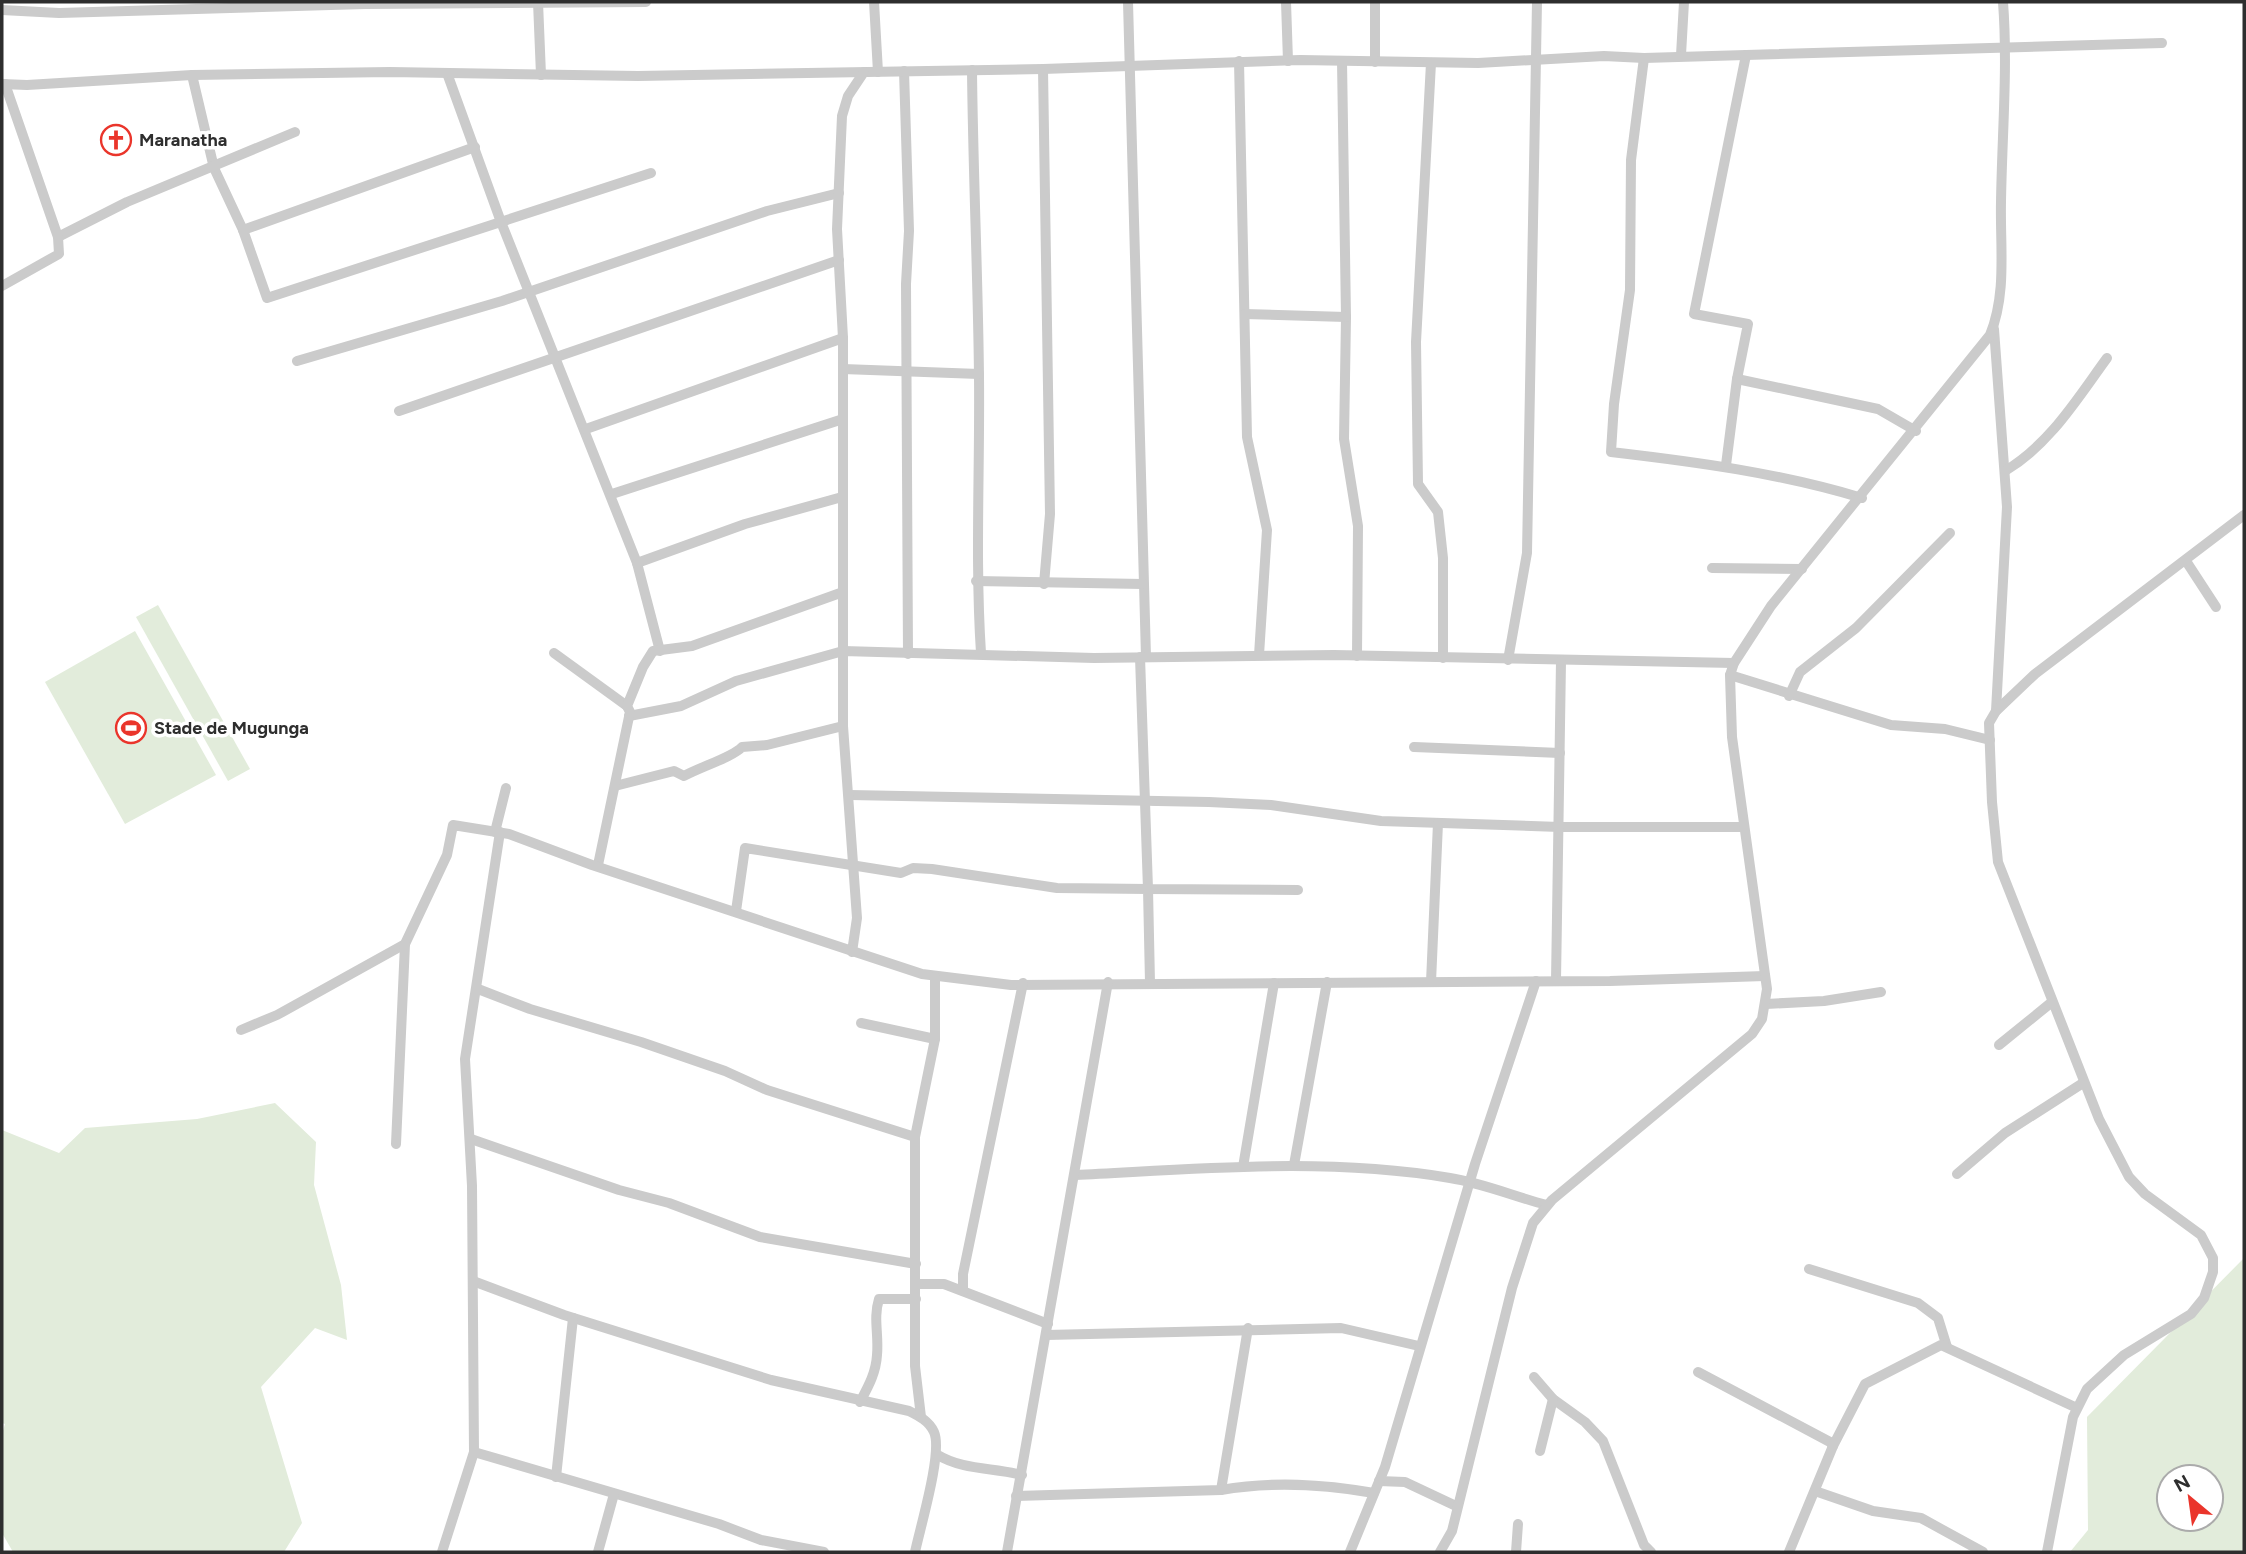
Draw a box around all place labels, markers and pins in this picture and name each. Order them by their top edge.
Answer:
church icon: Maranatha [99,123,133,157]
place label: Maranatha [139,129,227,151]
sports icon: Stade de Mugunga [114,711,148,745]
place label: Stade de Mugunga [154,717,309,739]

